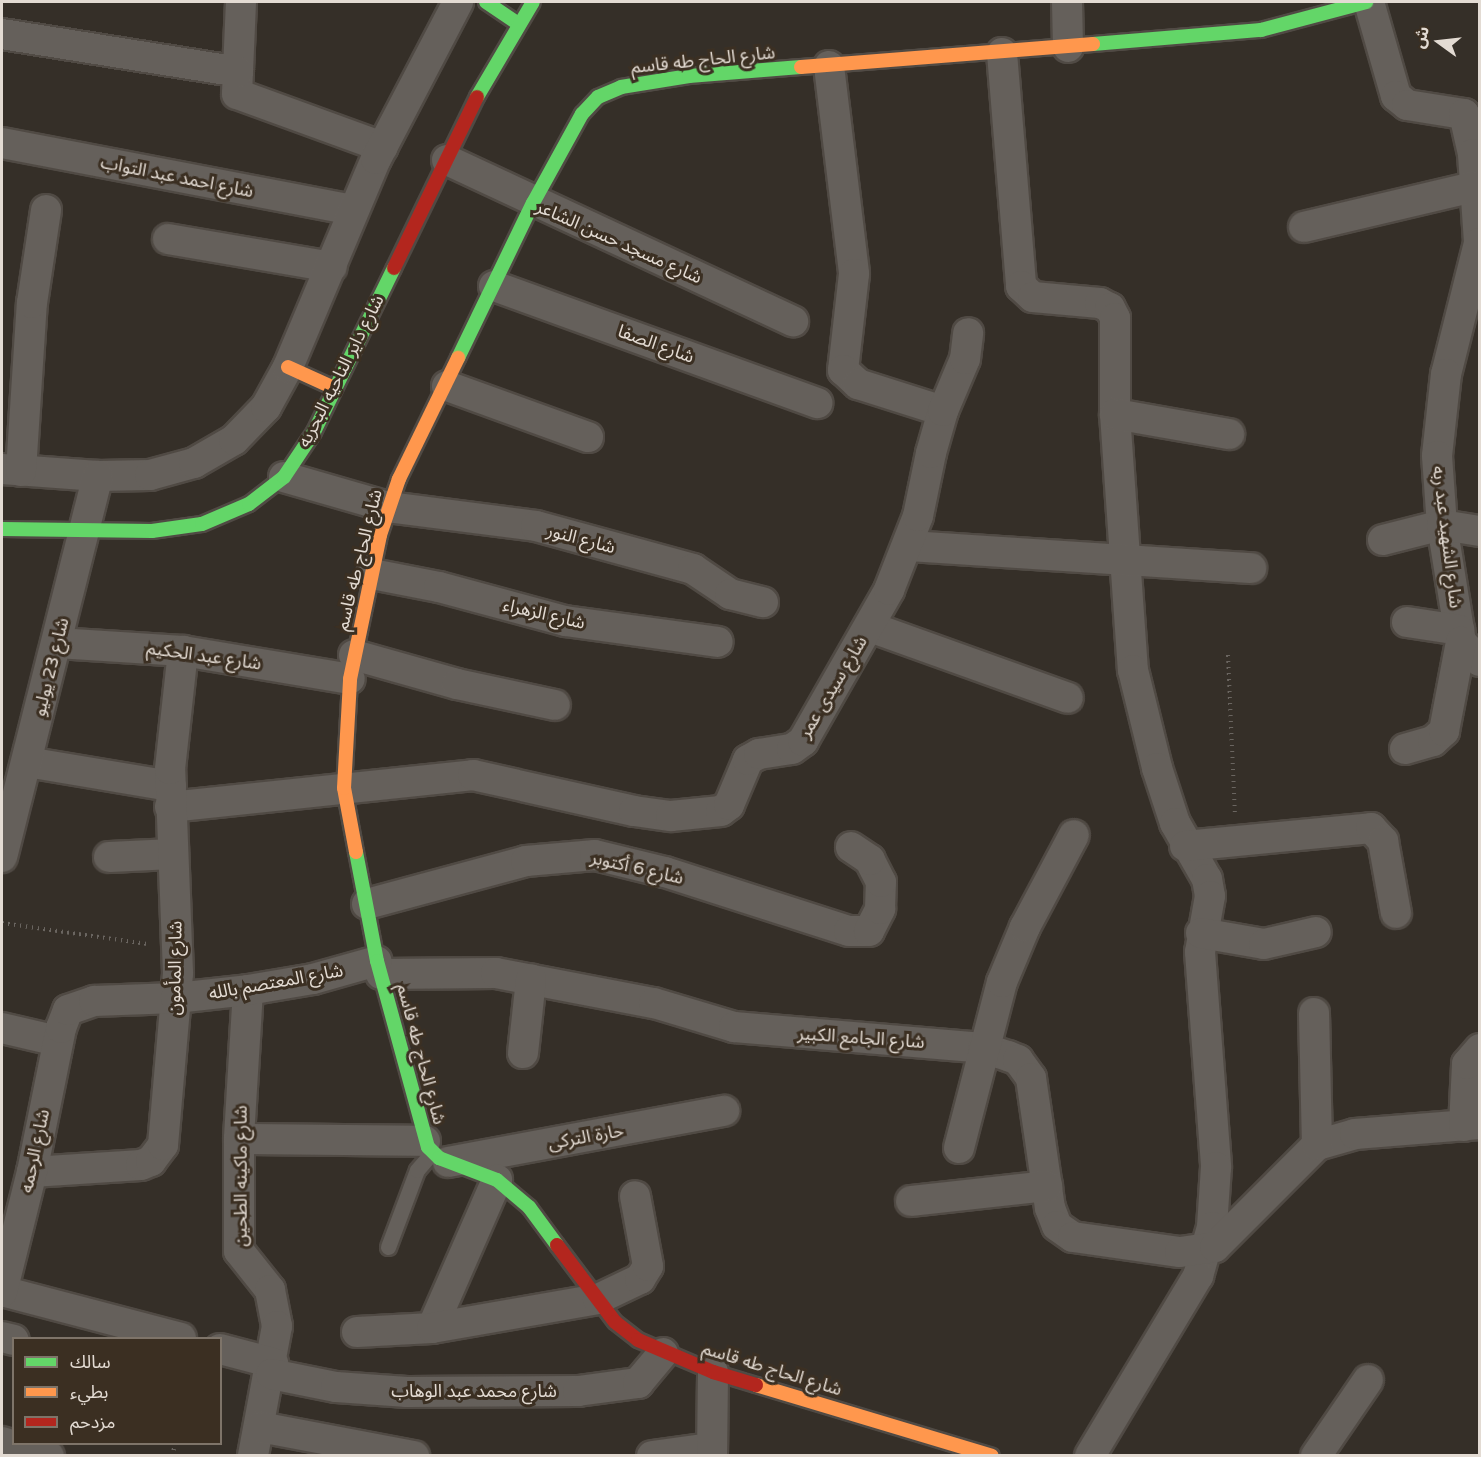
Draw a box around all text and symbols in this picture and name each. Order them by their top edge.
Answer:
north arrow [1409,12,1469,72]
text: ش [1409,24,1434,51]
street label: شارع الحاج طه قاسم [630,42,776,78]
street label: شارع احمد عبد التواب [99,152,255,202]
street label: شارع مسجد حسن الشاعر [533,196,705,288]
street label: شارع داير الناحيه البحريه [293,291,389,451]
street label: شارع الصفا [615,320,697,368]
street label: شارع الشهيد عبد ربه [1428,465,1466,609]
street label: شارع الحاج طه قاسم [331,487,387,633]
street label: شارع النور [544,520,618,558]
street label: شارع الزهراء [501,594,587,634]
street label: شارع 23 يوليو [28,615,74,719]
street label: شارع سيدى عمر [794,632,872,742]
street label: شارع عبد الحكيم [145,637,263,675]
street label: شارع 6 أكتوبر [588,847,686,889]
street label: شارع المأمون [163,921,187,1015]
street label: شارع المعتصم بالله [207,960,345,1004]
street label: شارع الحاج طه قاسم [392,981,450,1127]
street label: شارع الجامع الكبير [797,1023,925,1053]
street label: شارع ماكينه الطحين [230,1105,252,1247]
street label: شارع الرحمه [16,1107,54,1195]
street label: حارة التركى [546,1120,626,1154]
legend [12,1337,222,1445]
street label: شارع الحاج طه قاسم [700,1338,844,1400]
text: سالك [70,1351,111,1373]
street label: شارع محمد عبد الوهاب [391,1380,557,1402]
text: بطيء [70,1381,108,1403]
text: مزدحم [70,1411,115,1433]

